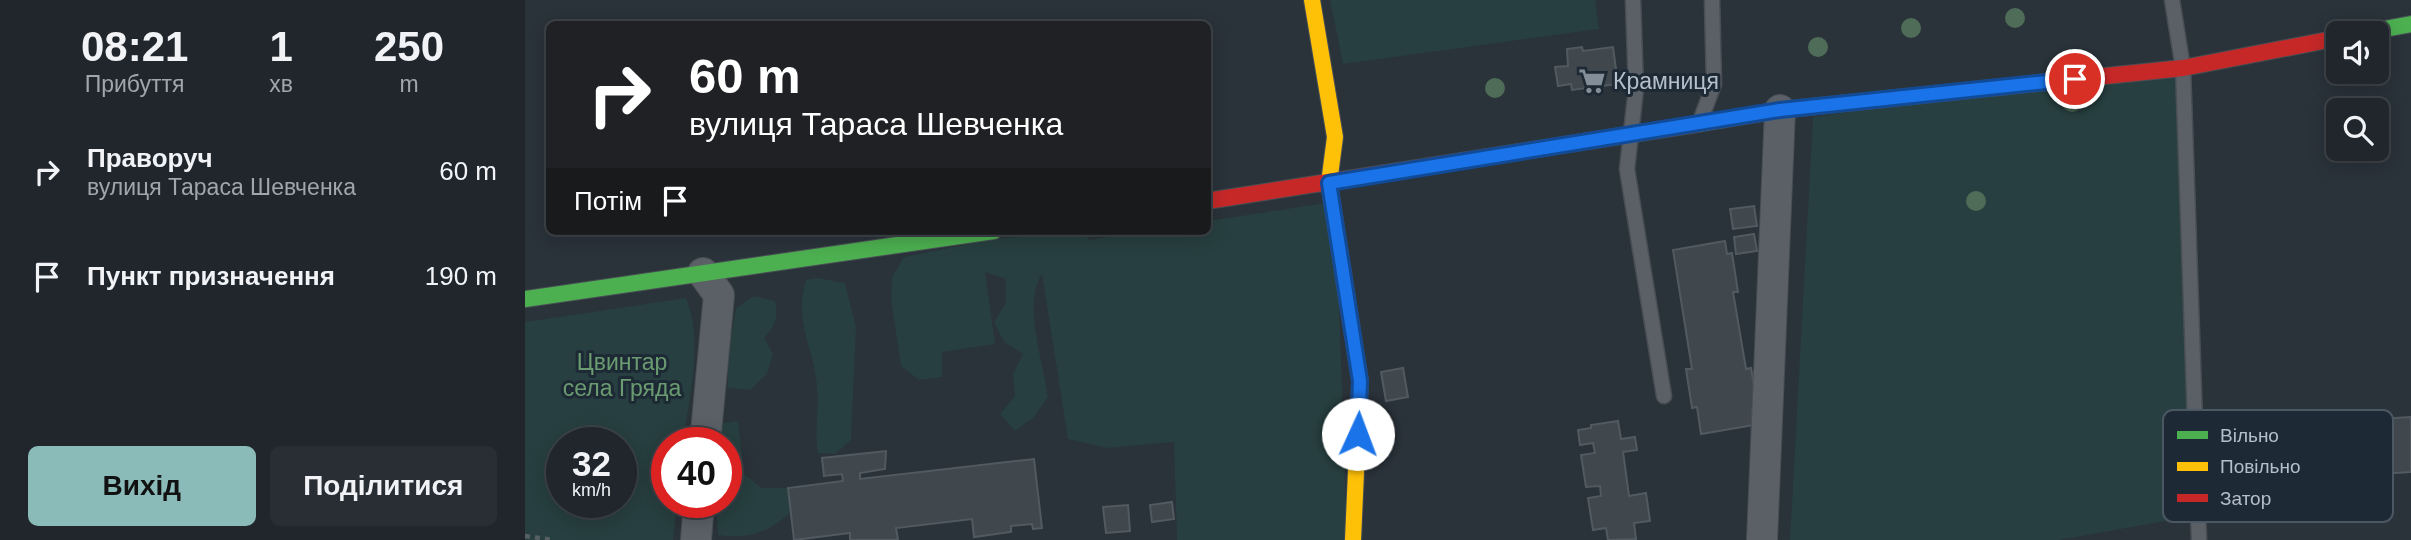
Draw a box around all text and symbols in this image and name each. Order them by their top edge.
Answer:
map controls [2326,21,2389,161]
button: sound [2326,21,2389,84]
text: 08:21 [81,23,188,70]
text: 1 [269,23,293,70]
text: 250 [374,23,444,70]
icon: right [574,49,665,140]
text: 60 m [689,49,801,103]
pin [2045,49,2105,109]
icon: arrive [2056,60,2094,98]
supermarket icon: Крамниця [1577,66,1607,96]
place label: Крамниця [1613,68,1719,94]
text: Прибуття [85,71,185,97]
text: хв [269,71,293,97]
text: m [399,71,419,97]
button: search [2326,98,2389,161]
text: вулиця Тараса Шевченка [689,106,1063,142]
text: Праворуч [87,143,213,173]
icon: right [28,153,66,191]
text: 60 m [439,156,497,186]
text: вулиця Тараса Шевченка [87,174,356,200]
icon: arrive [656,182,694,220]
text: Потім [574,186,642,216]
icon: arrive [28,258,66,296]
text: Пункт призначення [87,261,335,291]
text: 190 m [425,261,497,291]
park label: Цвинтар села Гряда [563,349,681,401]
position arrow [1321,397,1395,471]
legend [2163,410,2393,522]
text: Вільно [2220,425,2279,446]
speed limit sign: 40 [651,427,742,518]
text: 32 [572,444,611,483]
button: Вихід [28,446,256,526]
button: Поділитися [270,446,497,526]
text: Повільно [2220,456,2301,477]
text: km/h [572,480,611,500]
text: Затор [2220,488,2271,509]

